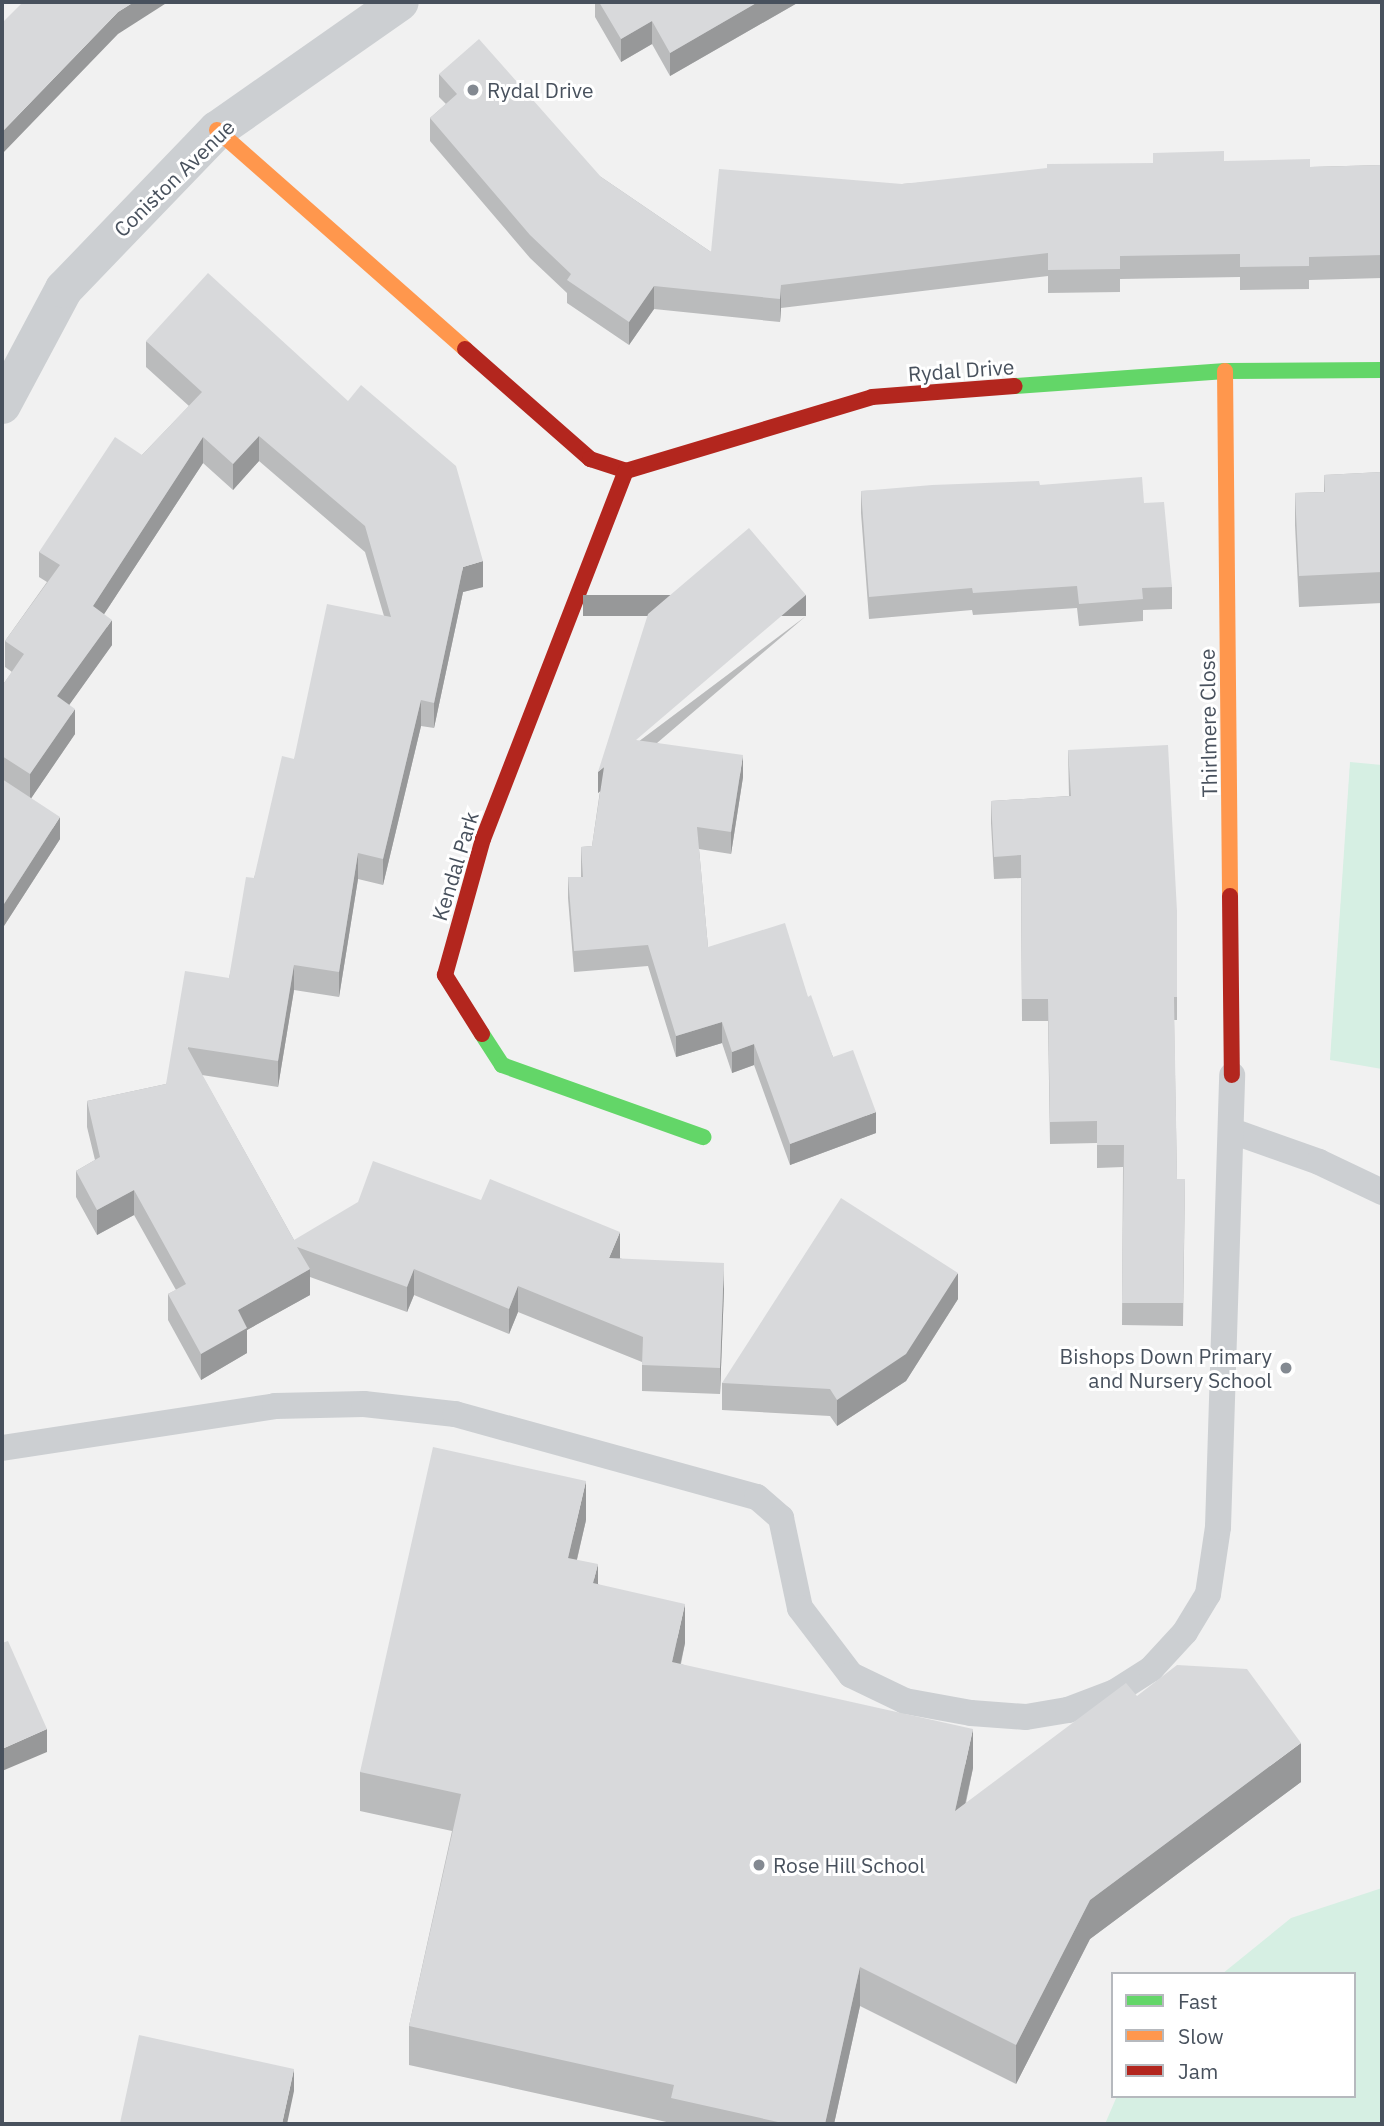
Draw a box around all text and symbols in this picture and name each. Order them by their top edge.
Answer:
place label: Rydal Drive [487,77,594,103]
marker: Rydal Drive [465,82,481,98]
street label: Coniston Avenue [108,114,240,242]
street label: Rydal Drive [907,354,1015,386]
street label: Thirlmere Close [1194,648,1222,798]
street label: Kendal Park [426,808,484,924]
place label: Bishops Down Primary and Nursery School [1060,1343,1272,1393]
marker: Bishops Down Primary and Nursery School [1278,1360,1294,1376]
place label: Rose Hill School [773,1852,925,1878]
marker: Rose Hill School [751,1857,767,1873]
legend [1111,1972,1356,2098]
text: Fast [1178,1987,1218,2015]
text: Slow [1178,2022,1224,2050]
text: Jam [1178,2057,1218,2085]

